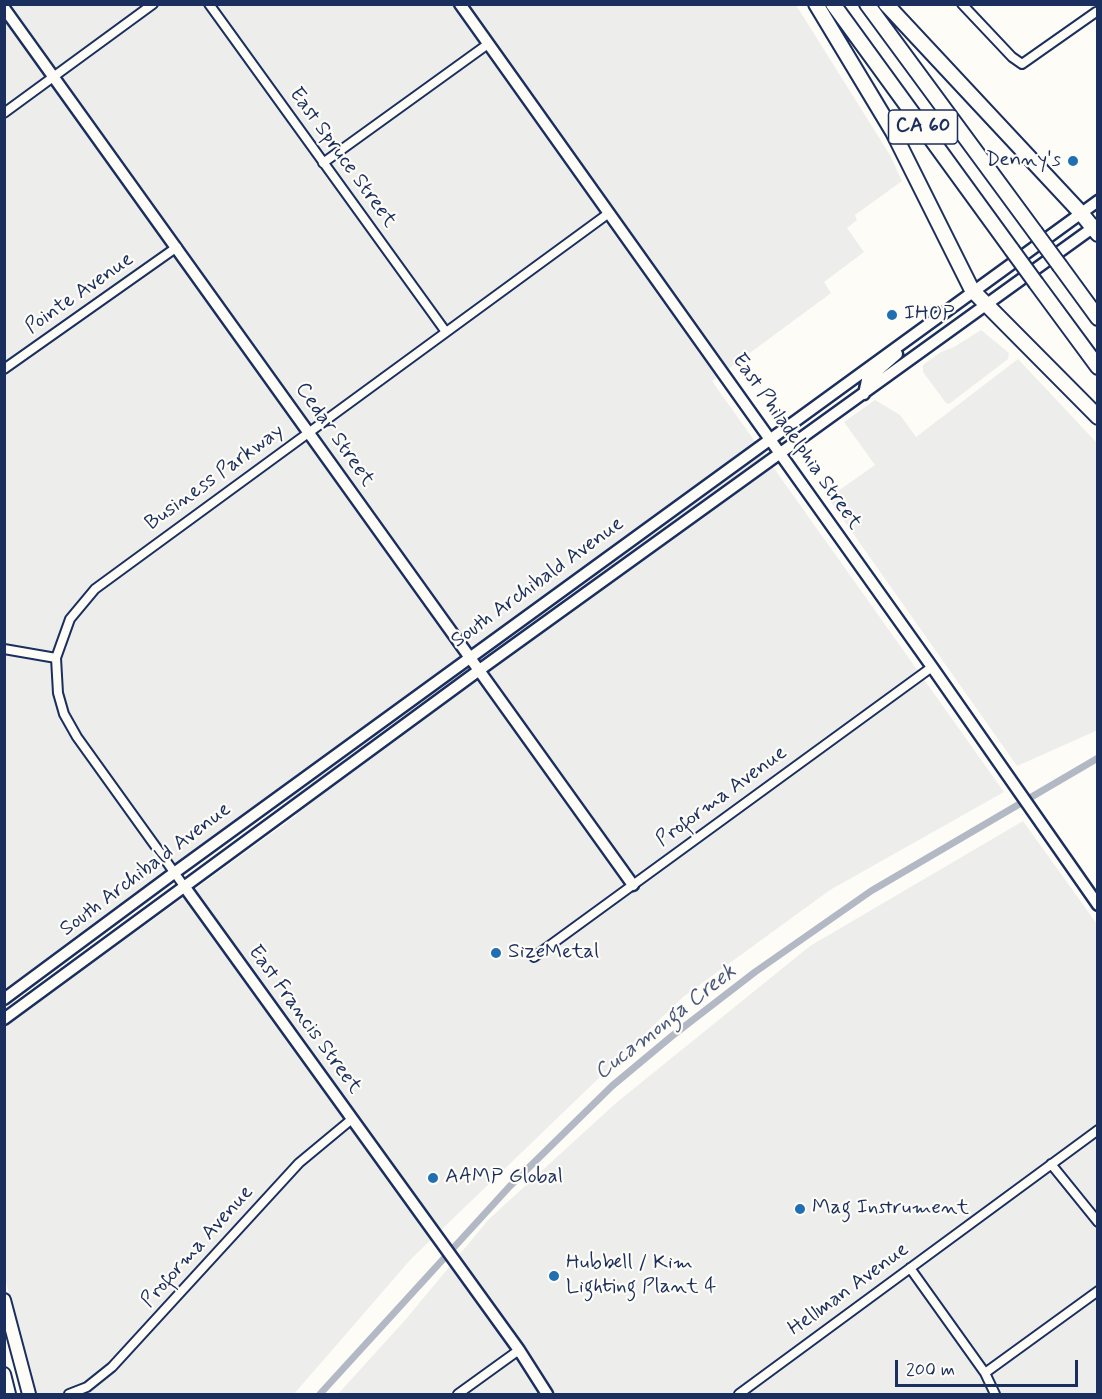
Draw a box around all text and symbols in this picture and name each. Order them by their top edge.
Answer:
street label: East Spruce Street [283,83,401,233]
road number: CA 60 [888,110,958,144]
place label: Denny's [986,148,1061,174]
marker: Denny's [1066,154,1080,168]
street label: Pointe Avenue [21,247,139,341]
place label: IHOP [904,302,955,328]
marker: IHOP [885,308,899,322]
street label: East Philadelphia Street [726,349,866,535]
street label: Cedar Street [289,378,379,492]
street label: Business Parkway [141,419,289,537]
street label: South Archibald Avenue [447,512,629,654]
street label: Proforma Avenue [651,741,793,853]
street label: South Archibald Avenue [56,798,236,942]
place label: SizeMetal [508,940,599,966]
street label: East Francis Street [242,941,366,1099]
marker: SizeMetal [489,946,503,960]
water label: Cucamonga Creek [590,960,742,1086]
place label: AAMP Global [445,1165,563,1191]
marker: AAMP Global [426,1171,440,1185]
street label: Proforma Avenue [136,1181,260,1313]
place label: Mag Instrument [812,1196,969,1222]
marker: Mag Instrument [793,1202,807,1216]
street label: Hellman Avenue [784,1238,914,1342]
place label: Hubbell / Kim Lighting Plant 4 [566,1251,717,1301]
marker: Hubbell / Kim Lighting Plant 4 [547,1269,561,1283]
scale bar [898,1348,1081,1386]
text: 200 m [906,1358,955,1382]

